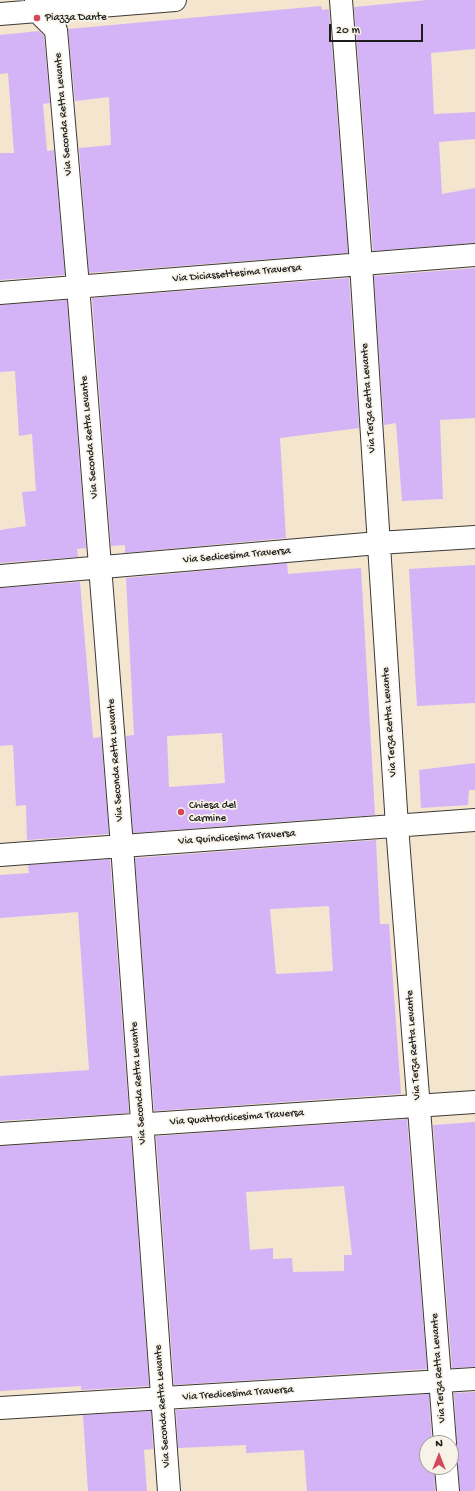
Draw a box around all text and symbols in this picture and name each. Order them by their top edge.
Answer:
place label: Piazza Dante [45,11,107,25]
marker: Piazza Dante [32,13,42,23]
scale bar [331,16,425,42]
text: 20 m [336,24,360,38]
street label: Via Seconda Retta Levante [52,52,76,176]
street label: Via Diciassettesima Traversa [172,262,302,286]
street label: Via Terza Retta Levante [359,343,379,453]
street label: Via Seconda Retta Levante [78,375,102,499]
street label: Via Sedicesima Traversa [183,545,291,567]
street label: Via Terza Retta Levante [380,667,400,777]
street label: Via Seconda Retta Levante [105,698,127,822]
place label: Chiesa del Carmine [189,799,236,825]
marker: Chiesa del Carmine [176,807,186,817]
street label: Via Quindicesima Traversa [178,827,296,849]
street label: Via Terza Retta Levante [404,990,424,1100]
street label: Via Seconda Retta Levante [128,1021,150,1145]
street label: Via Quattordicesima Traversa [169,1107,305,1129]
street label: Via Terza Retta Levante [429,1313,449,1423]
street label: Via Seconda Retta Levante [152,1344,174,1468]
street label: Via Tredicesima Traversa [182,1384,294,1404]
north arrow [419,1435,459,1475]
text: N [435,1438,443,1450]

